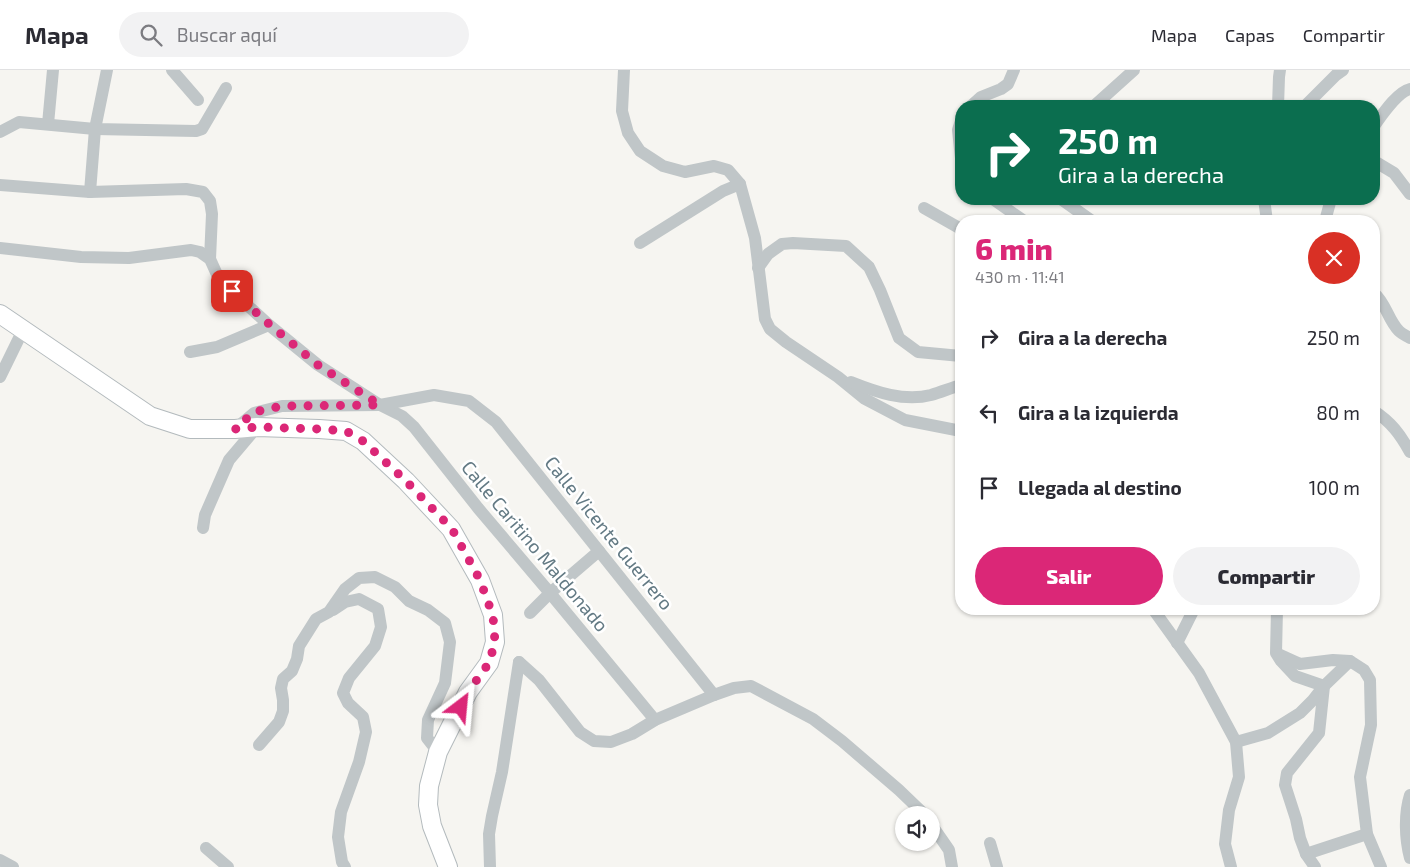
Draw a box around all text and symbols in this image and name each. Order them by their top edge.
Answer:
search box [119,12,469,57]
text: Mapa [25,20,89,49]
icon: search [137,21,165,49]
text: Buscar aquí [177,23,277,46]
text: Mapa [1151,24,1197,46]
text: Capas [1225,24,1275,46]
text: Compartir [1303,24,1385,46]
text: 250 m [1058,119,1158,161]
icon: right [975,120,1040,185]
text: Gira a la derecha [1058,161,1224,187]
text: 6 min [975,230,1053,266]
button: close [1308,232,1360,284]
text: 430 m · 11:41 [975,267,1065,286]
pin [211,270,253,312]
icon: arrive [218,277,246,305]
icon: right [975,324,1003,352]
text: Gira a la derecha [1018,326,1167,349]
text: 250 m [1307,326,1360,349]
icon: left [975,399,1003,427]
text: Gira a la izquierda [1018,401,1179,424]
text: 80 m [1316,401,1360,424]
street label: Calle Vicente Guerrero [540,451,678,614]
street label: Calle Caritino Maldonado [457,455,614,636]
icon: arrive [975,474,1003,502]
text: Llegada al destino [1018,476,1182,499]
text: 100 m [1309,476,1360,499]
button: Salir [975,547,1163,605]
button: Compartir [1173,547,1360,605]
position arrow [434,680,486,732]
map controls [895,806,940,851]
button: sound [895,806,940,851]

